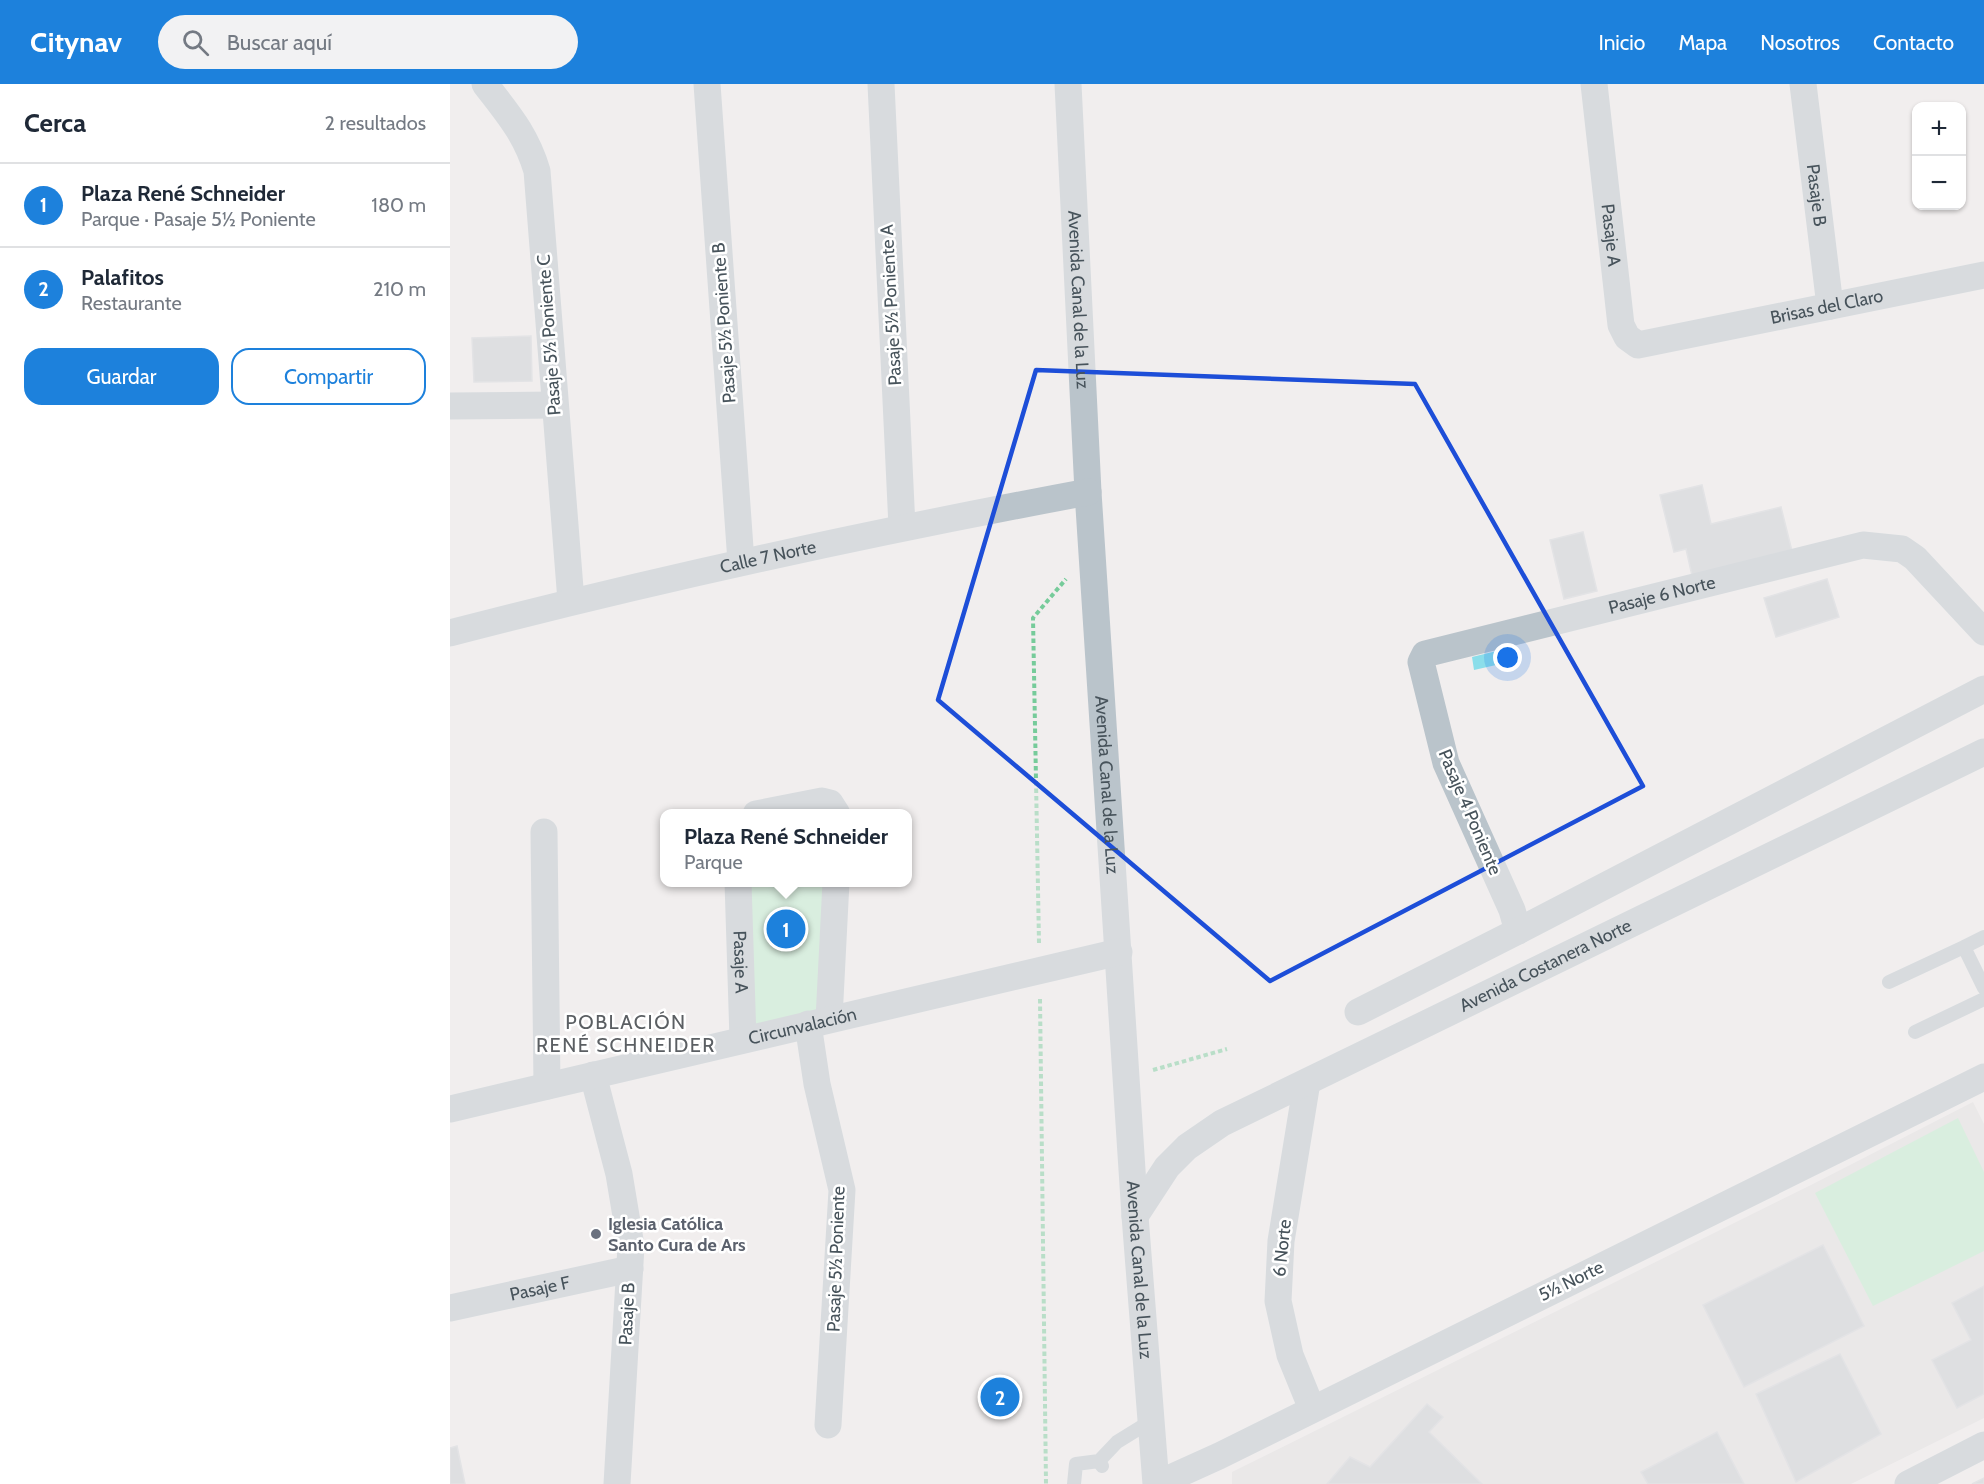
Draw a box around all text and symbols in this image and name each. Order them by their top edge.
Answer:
search box [158,15,578,69]
text: Citynav [30,25,122,59]
icon: search [179,26,212,59]
text: Buscar aquí [227,29,332,56]
text: Inicio [1598,30,1645,55]
text: Mapa [1678,30,1727,55]
text: Nosotros [1760,30,1840,55]
text: Contacto [1873,30,1954,55]
map controls [1912,102,1966,210]
button: + [1912,102,1966,156]
text: Cerca [24,107,86,139]
text: 2 resultados [325,111,426,135]
button: − [1912,156,1966,210]
street label: Pasaje B [1802,163,1831,228]
text: Plaza René Schneider [81,180,285,207]
text: 1 [40,193,47,217]
text: 180 m [371,193,426,217]
street label: Pasaje A [1596,203,1625,268]
text: Parque · Pasaje 5½ Poniente [81,207,316,231]
street label: Avenida Canal de la Luz [1063,210,1094,390]
street label: Pasaje 5½ Poniente A [876,224,906,386]
street label: Pasaje 5½ Poniente B [707,242,741,404]
street label: Pasaje 5½ Poniente C [532,254,566,416]
text: Palafitos [81,264,164,291]
text: 2 [38,277,49,301]
text: 210 m [373,277,426,301]
street label: Brisas del Claro [1768,285,1885,329]
text: Restaurante [81,291,182,315]
button: Guardar [24,348,219,405]
button: Compartir [231,348,426,405]
street label: Calle 7 Norte [718,536,818,578]
street label: Pasaje 6 Norte [1606,571,1718,619]
your location [1493,643,1522,672]
street label: Avenida Canal de la Luz [1090,695,1124,875]
street label: Pasaje 4 Poniente [1434,746,1506,878]
popup [660,809,912,887]
text: Plaza René Schneider [684,823,888,850]
text: Parque [684,850,743,874]
pin: 1 [766,906,806,952]
street label: Avenida Costanera Norte [1456,914,1635,1017]
street label: Pasaje A [729,930,753,994]
street label: Circunvalación [746,1003,859,1050]
district label: POBLACIÓN RENÉ SCHNEIDER [536,1010,716,1057]
street label: Avenida Canal de la Luz [1122,1180,1157,1360]
street label: Pasaje 5½ Poniente [822,1186,850,1332]
place label: Iglesia Católica Santo Cura de Ars [608,1213,746,1256]
street label: 6 Norte [1268,1218,1296,1278]
marker: Iglesia Católica Santo Cura de Ars [589,1227,603,1241]
street label: 5½ Norte [1535,1256,1607,1306]
street label: Pasaje F [508,1271,573,1306]
street label: Pasaje B [614,1282,640,1346]
pin: 2 [980,1374,1020,1420]

